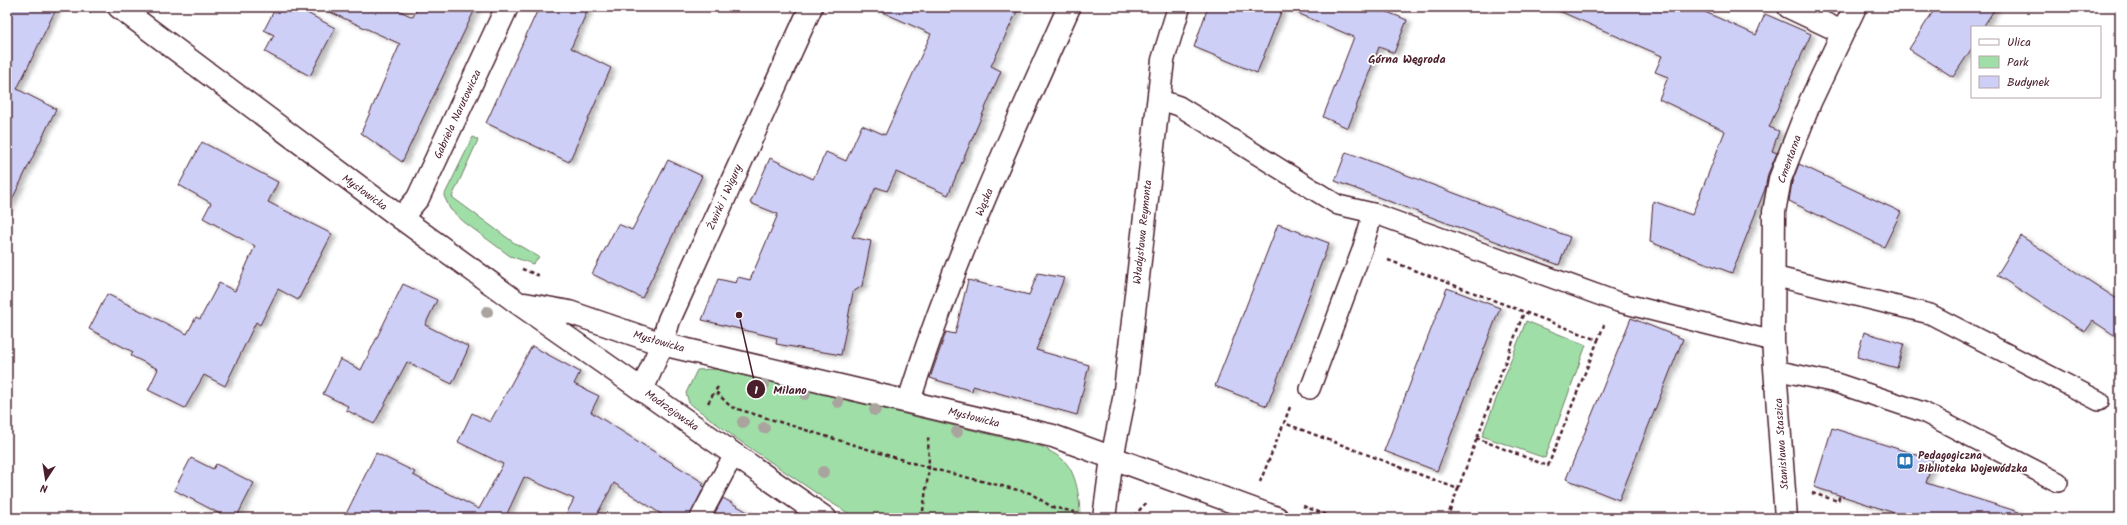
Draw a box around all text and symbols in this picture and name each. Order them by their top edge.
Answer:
legend [1971,26,2101,98]
text: Ulica [2007,33,2031,52]
district label: Górna Węgroda [1368,50,1446,69]
text: Park [2007,53,2029,72]
street label: Gabriela Narutowicza [429,67,487,162]
text: Budynek [2007,73,2050,92]
street label: Cmentarna [1773,133,1807,186]
street label: Żwirki i Wigury [702,161,748,233]
street label: Mysłowicka [338,170,391,216]
street label: Władysława Reymonta [1129,179,1157,285]
street label: Wąska [971,186,999,219]
street label: Mysłowicka [631,326,687,358]
callout: Milano [746,377,815,401]
text: 1 [754,381,758,400]
text: Milano [773,381,807,400]
street label: Modrzejowska [641,385,702,436]
street label: Stanisława Staszica [1770,397,1794,490]
street label: Mysłowicka [946,403,1002,433]
place label: Pedagogiczna Biblioteka Wojewódzka [1918,447,2028,478]
library icon: Pedagogiczna Biblioteka Wojewódzka [1895,451,1915,471]
north arrow [26,459,66,499]
text: N [39,478,49,497]

